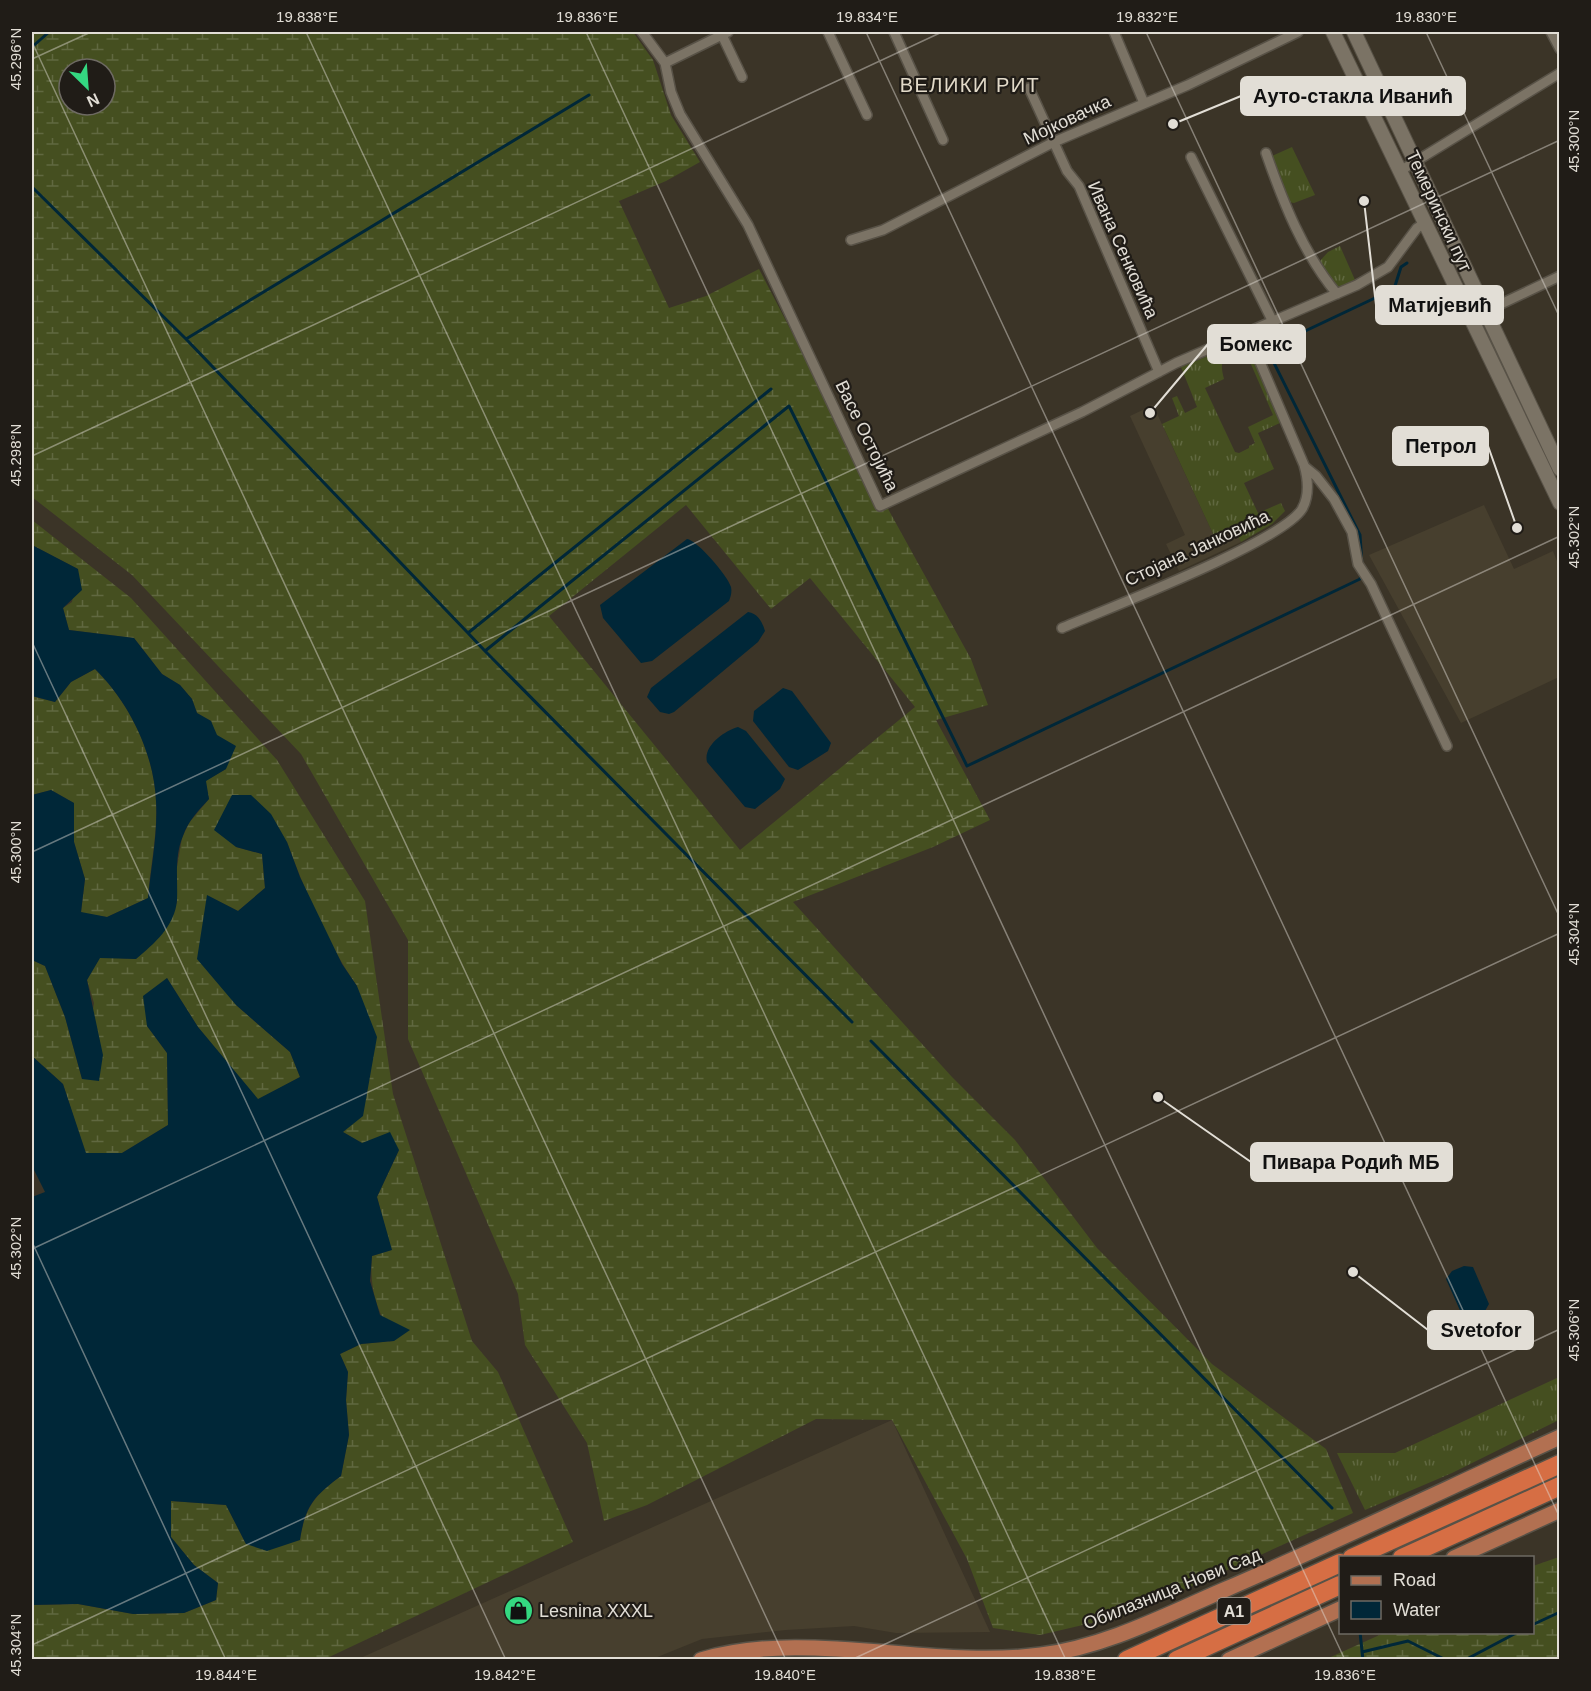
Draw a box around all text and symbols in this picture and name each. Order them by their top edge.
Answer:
text: 19.838°E [276,8,338,25]
text: 19.836°E [556,8,618,25]
text: 19.834°E [836,8,898,25]
text: 19.832°E [1116,8,1178,25]
text: 19.830°E [1395,8,1457,25]
text: 45.296°N [7,28,24,90]
north arrow [57,57,117,117]
district label: ВЕЛИКИ РИТ [900,74,1040,96]
callout: Ауто-стакла Иванић [1241,77,1465,115]
text: Ауто-стакла Иванић [1253,85,1453,107]
text: N [84,90,102,110]
street label: Мојковачка [1020,91,1115,149]
text: 45.300°N [1565,110,1582,172]
street label: Темерински пут [1402,147,1476,275]
street label: Ивана Сенковића [1084,178,1163,323]
callout: Матијевић [1376,286,1503,324]
text: Матијевић [1388,294,1492,316]
callout: Бомекс [1208,325,1305,363]
text: Бомекс [1219,333,1293,355]
street label: Васе Остојића [831,377,903,496]
text: 45.298°N [7,424,24,486]
callout: Петрол [1393,427,1488,465]
text: Петрол [1405,435,1477,457]
street label: Стојана Јанковића [1122,505,1273,590]
text: 45.302°N [1565,506,1582,568]
text: 45.300°N [7,821,24,883]
text: 45.304°N [1565,903,1582,965]
callout: Пивара Родић МБ [1251,1143,1452,1181]
text: Пивара Родић МБ [1262,1151,1440,1173]
text: 45.302°N [7,1217,24,1279]
text: 45.306°N [1565,1299,1582,1361]
callout: Svetofor [1428,1311,1533,1349]
text: Svetofor [1440,1319,1522,1341]
street label: Обилазница Нови Сад [1080,1544,1264,1634]
legend [1339,1556,1534,1634]
text: Road [1393,1570,1436,1590]
shop icon: Lesnina XXXL [502,1595,534,1627]
road number: A1 [1218,1598,1250,1624]
text: Water [1393,1600,1440,1620]
place label: Lesnina XXXL [539,1601,653,1621]
text: 45.304°N [7,1614,24,1676]
text: 19.844°E [195,1666,257,1683]
text: 19.842°E [474,1666,536,1683]
text: 19.840°E [754,1666,816,1683]
text: 19.838°E [1034,1666,1096,1683]
text: 19.836°E [1314,1666,1376,1683]

